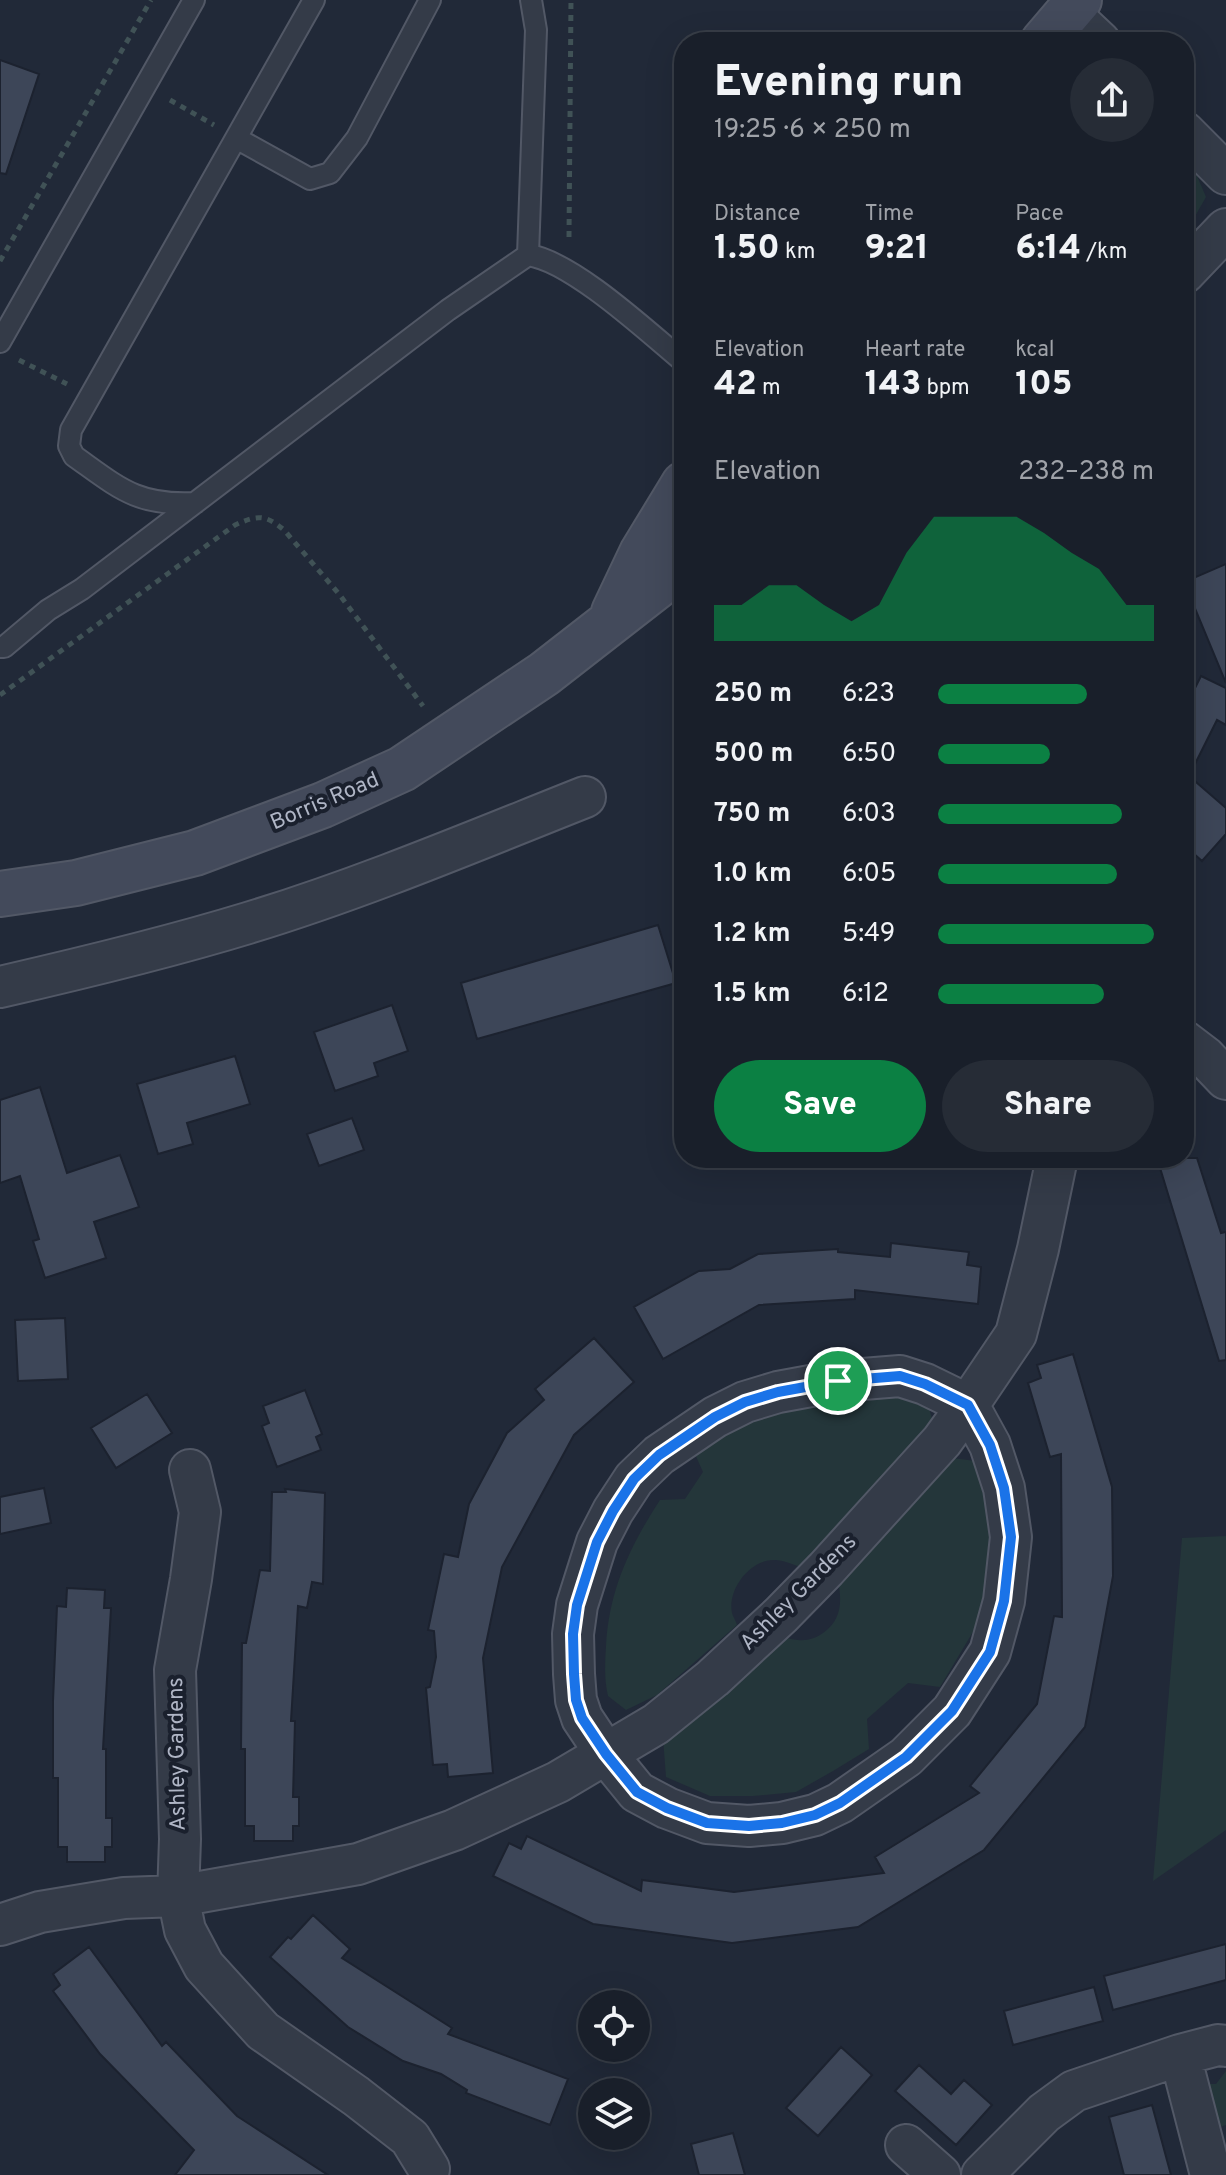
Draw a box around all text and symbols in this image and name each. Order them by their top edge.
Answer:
text: Evening run [714,56,963,112]
button: share [1070,58,1154,142]
text: 19:25 · 6 × 250 m [714,114,911,147]
text: Distance [714,201,800,228]
text: Time [865,201,914,228]
text: Pace [1015,201,1064,228]
text: 1.50 [714,228,780,271]
text: 9:21 [865,228,929,271]
text: 6:14 [1015,228,1081,271]
text: km [780,239,815,266]
text: /km [1081,239,1127,266]
text: Elevation [714,337,804,364]
text: Heart rate [865,337,965,364]
text: kcal [1015,337,1054,364]
text: 42 [714,364,757,407]
text: 143 [865,364,921,407]
text: 105 [1015,364,1072,407]
text: m [757,375,781,402]
text: bpm [921,375,970,402]
text: Elevation [714,456,821,489]
text: 232–238 m [1018,456,1154,489]
text: 250 m [714,678,792,711]
text: 6:23 [842,678,895,711]
text: 500 m [714,738,793,771]
text: 6:50 [842,738,896,771]
street label: Borris Road [266,767,384,837]
text: 750 m [714,798,790,831]
text: 6:03 [842,798,896,831]
text: 1.0 km [714,858,792,891]
text: 6:05 [842,858,896,891]
text: 1.2 km [714,918,791,951]
text: 5:49 [842,918,895,951]
text: 1.5 km [714,978,791,1011]
text: 6:12 [842,978,889,1011]
button: Save [714,1060,926,1152]
button: Share [942,1060,1154,1152]
pin [804,1347,872,1415]
icon: arrive [816,1359,860,1403]
street label: Ashley Gardens [735,1529,863,1657]
street label: Ashley Gardens [163,1677,193,1831]
map controls [578,1990,650,2150]
button: locate [578,1990,650,2062]
button: layers [578,2078,650,2150]

